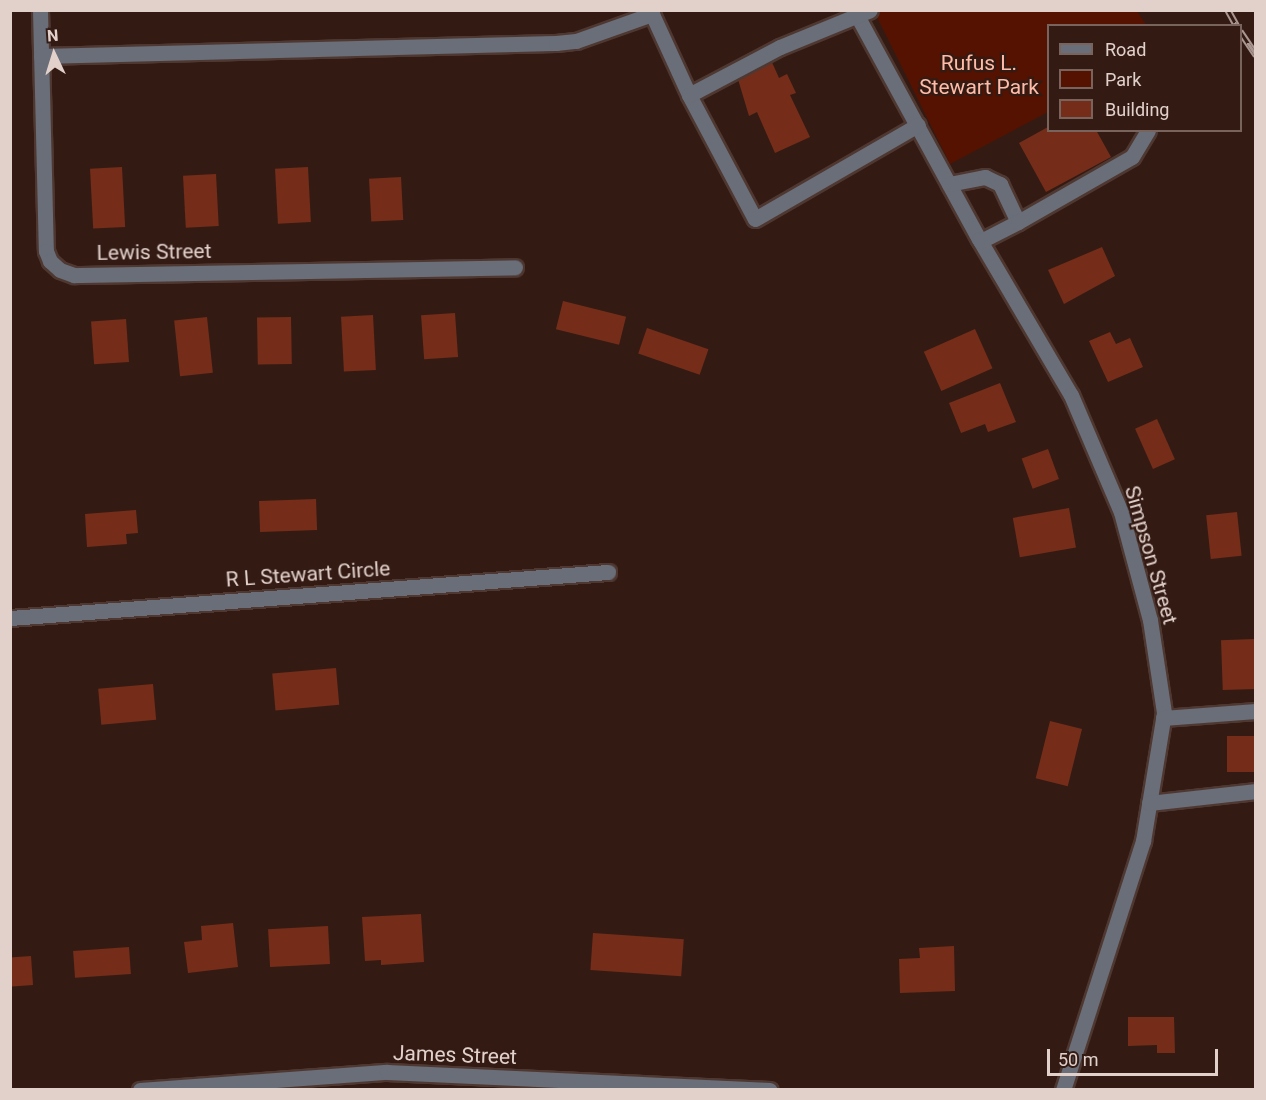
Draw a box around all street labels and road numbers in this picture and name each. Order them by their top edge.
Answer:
street label: Lewis Street [96,238,212,266]
street label: Simpson Street [1119,483,1183,627]
street label: R L Stewart Circle [225,556,391,592]
street label: James Street [393,1040,517,1070]

